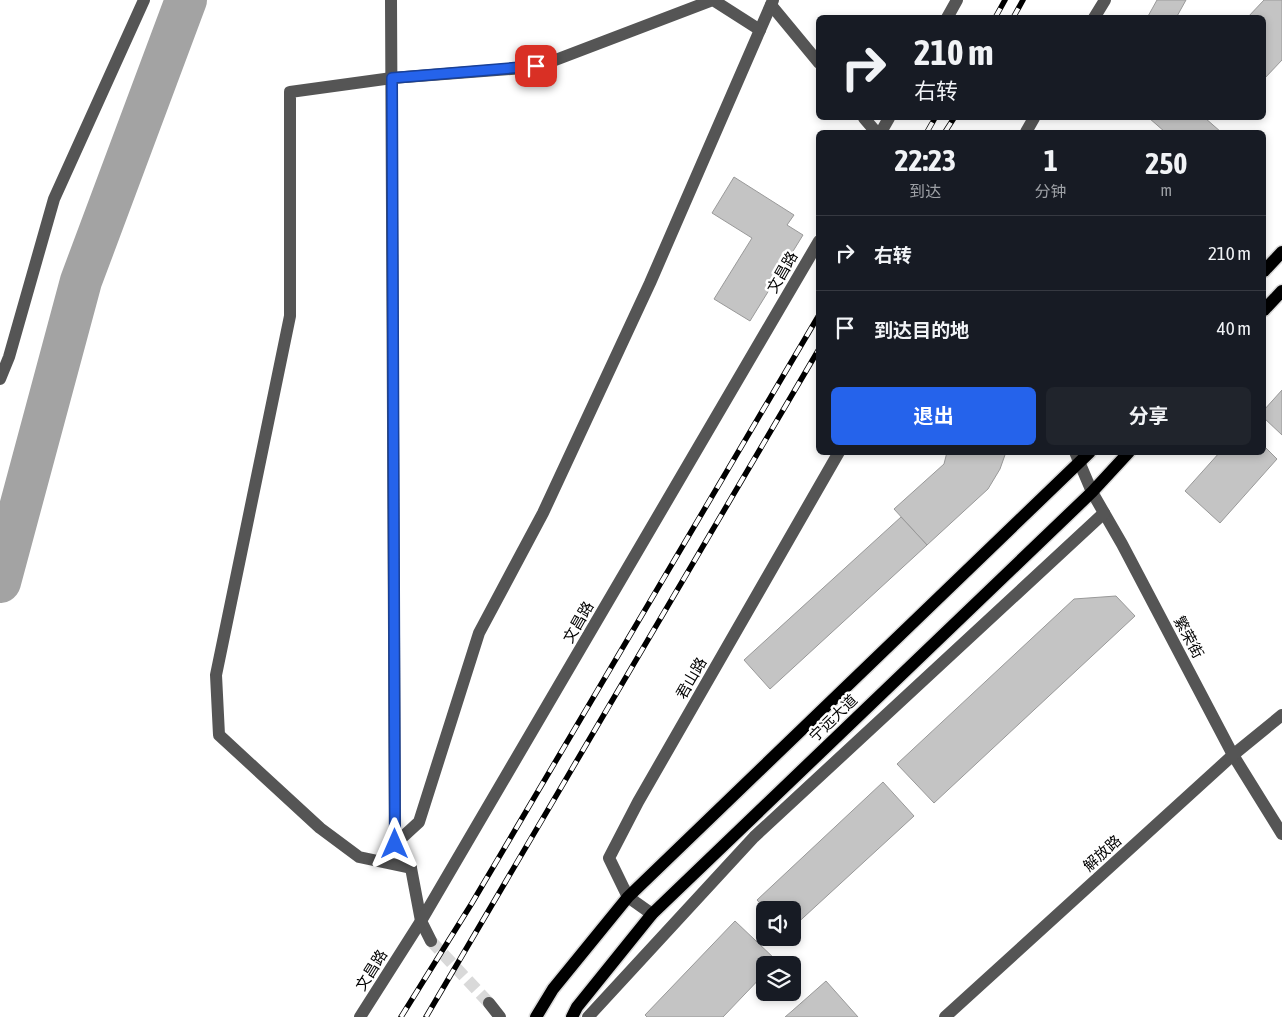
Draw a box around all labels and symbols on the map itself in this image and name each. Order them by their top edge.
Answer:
pin [515,45,557,87]
street label: 文昌路 [763,248,801,296]
street label: 文昌路 [559,598,597,646]
street label: 繁荣街 [1171,613,1207,661]
street label: 君山路 [672,654,710,702]
street label: 宁远大道 [806,691,860,745]
position arrow [368,817,420,869]
street label: 解放路 [1080,832,1124,874]
street label: 文昌路 [352,946,390,994]

